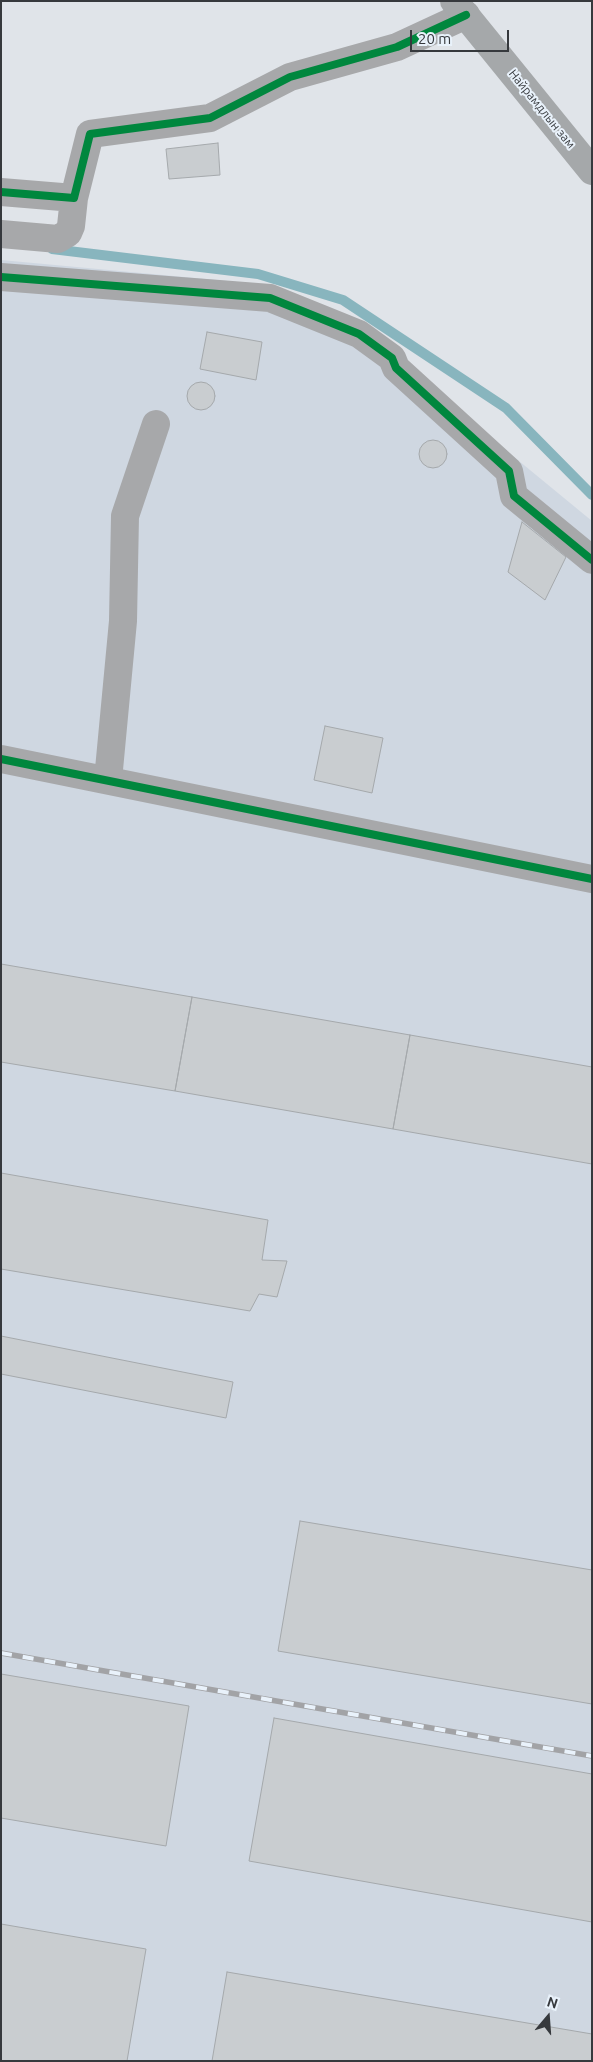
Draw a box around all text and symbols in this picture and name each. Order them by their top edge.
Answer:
scale bar [413,20,512,52]
text: 20 m [418,30,451,47]
street label: Найрамдлын зам [506,67,578,151]
north arrow [523,1992,573,2042]
text: N [545,1994,560,2012]

